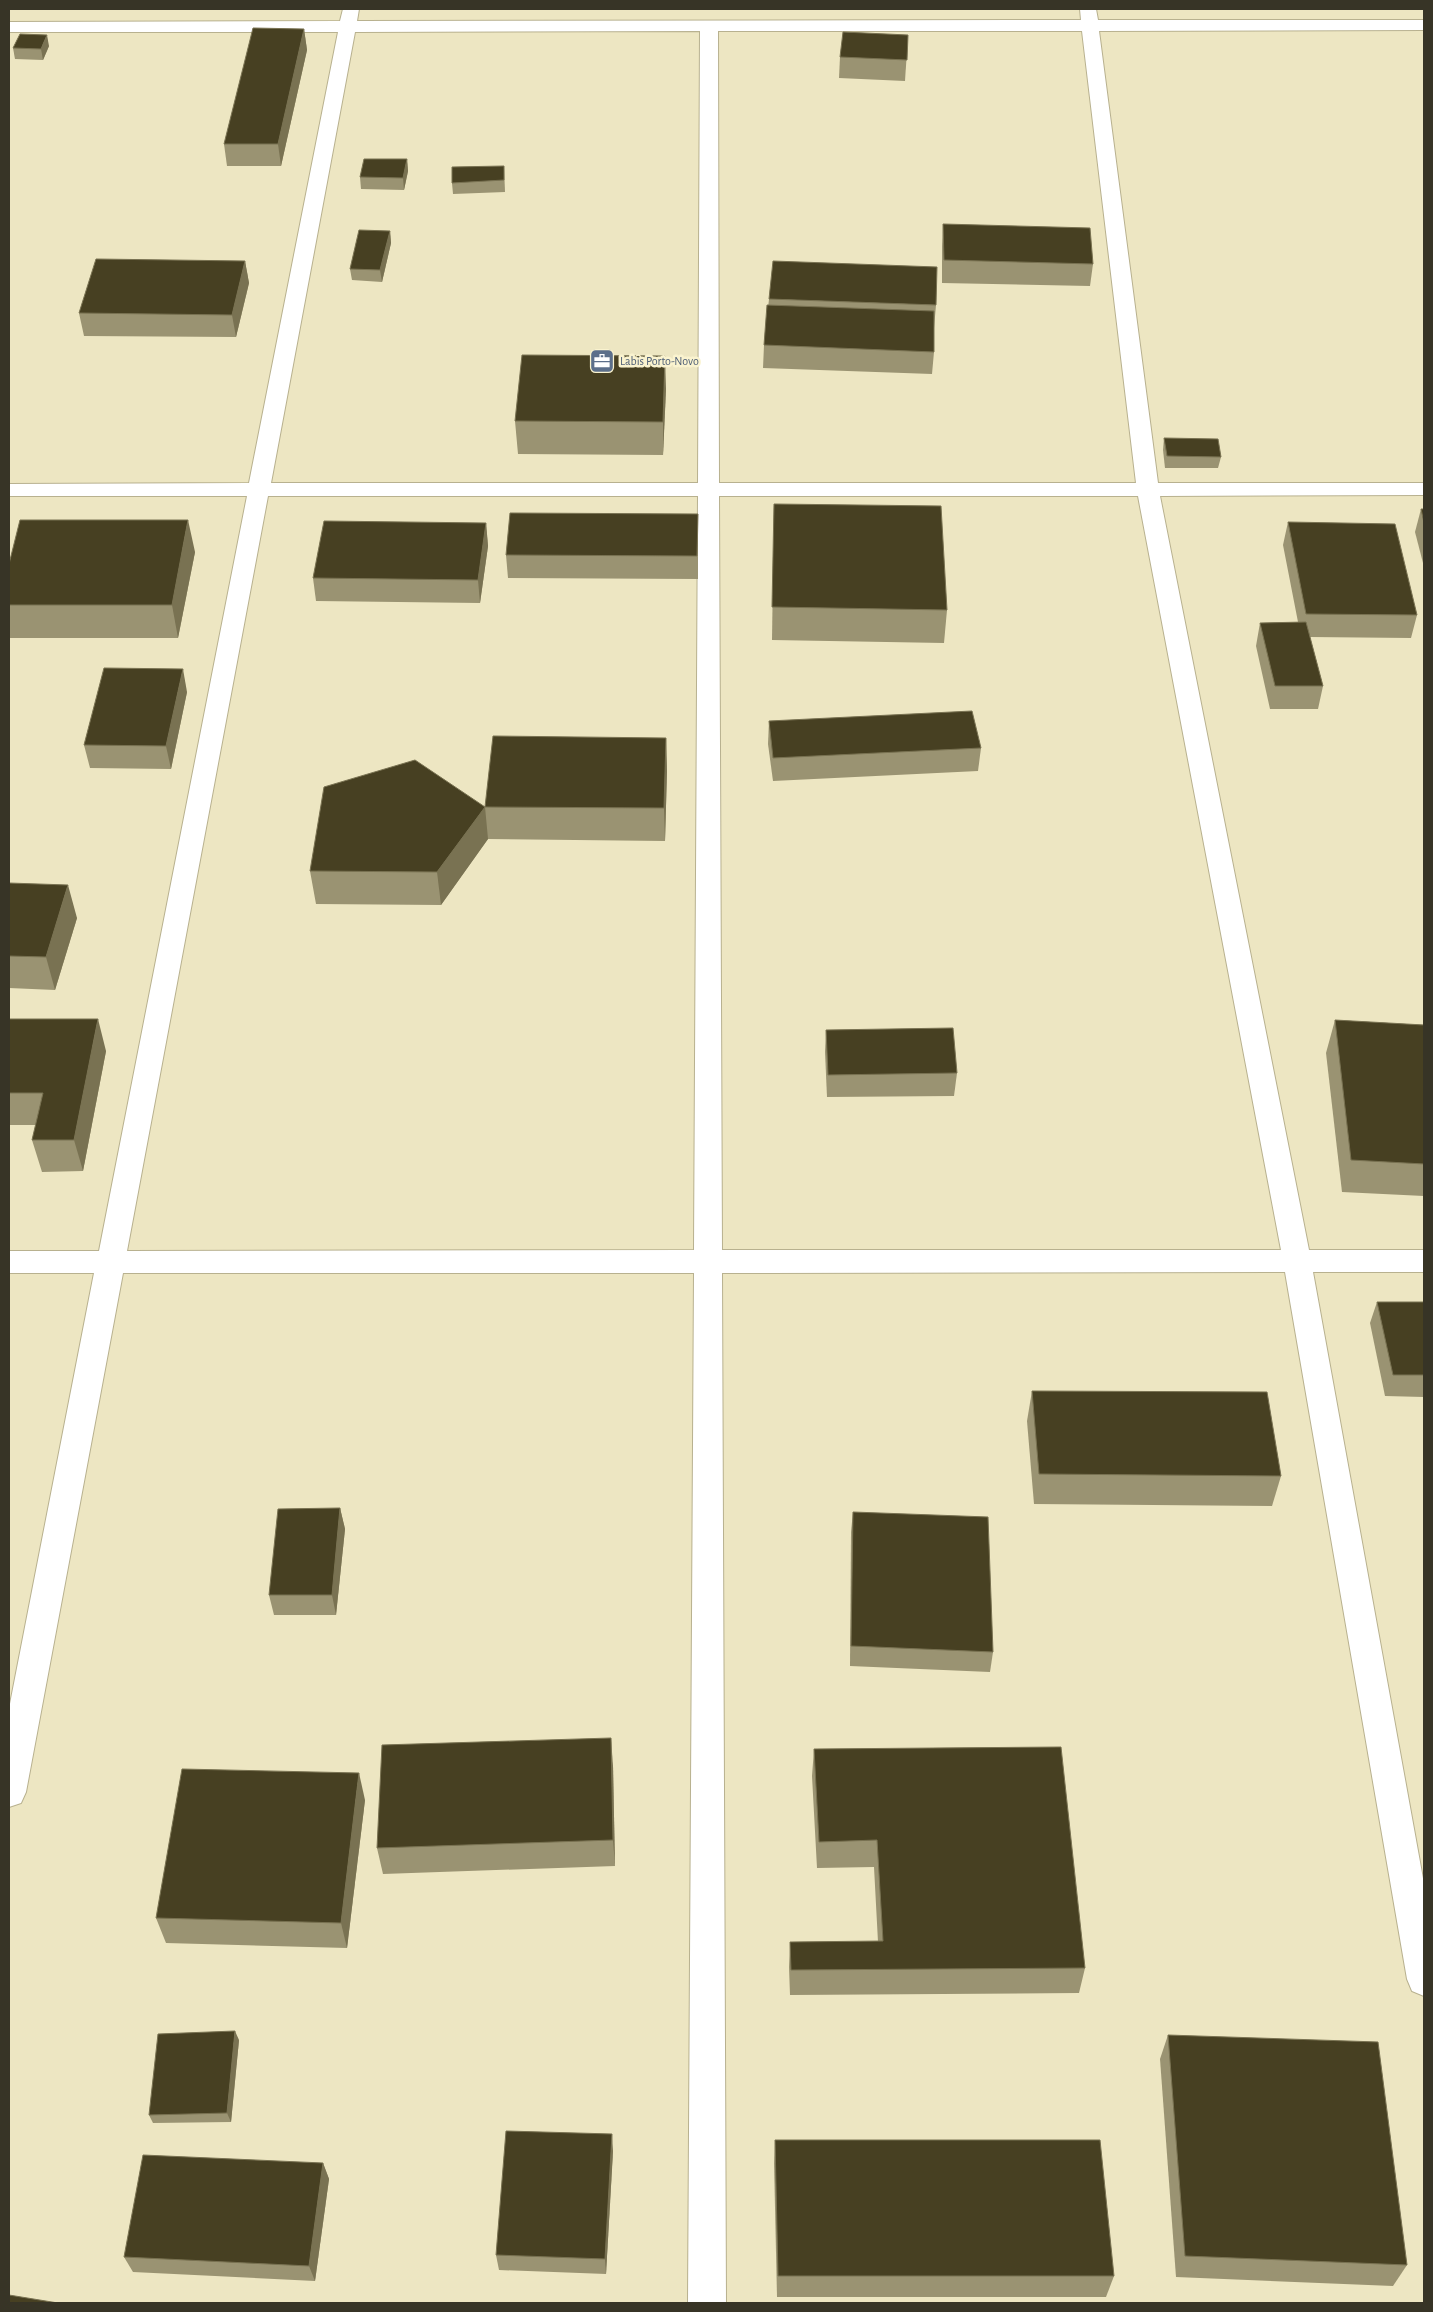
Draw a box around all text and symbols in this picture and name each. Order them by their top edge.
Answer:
office icon: Labis Porto-Novo [589,348,615,374]
place label: Labis Porto-Novo [620,355,699,367]

